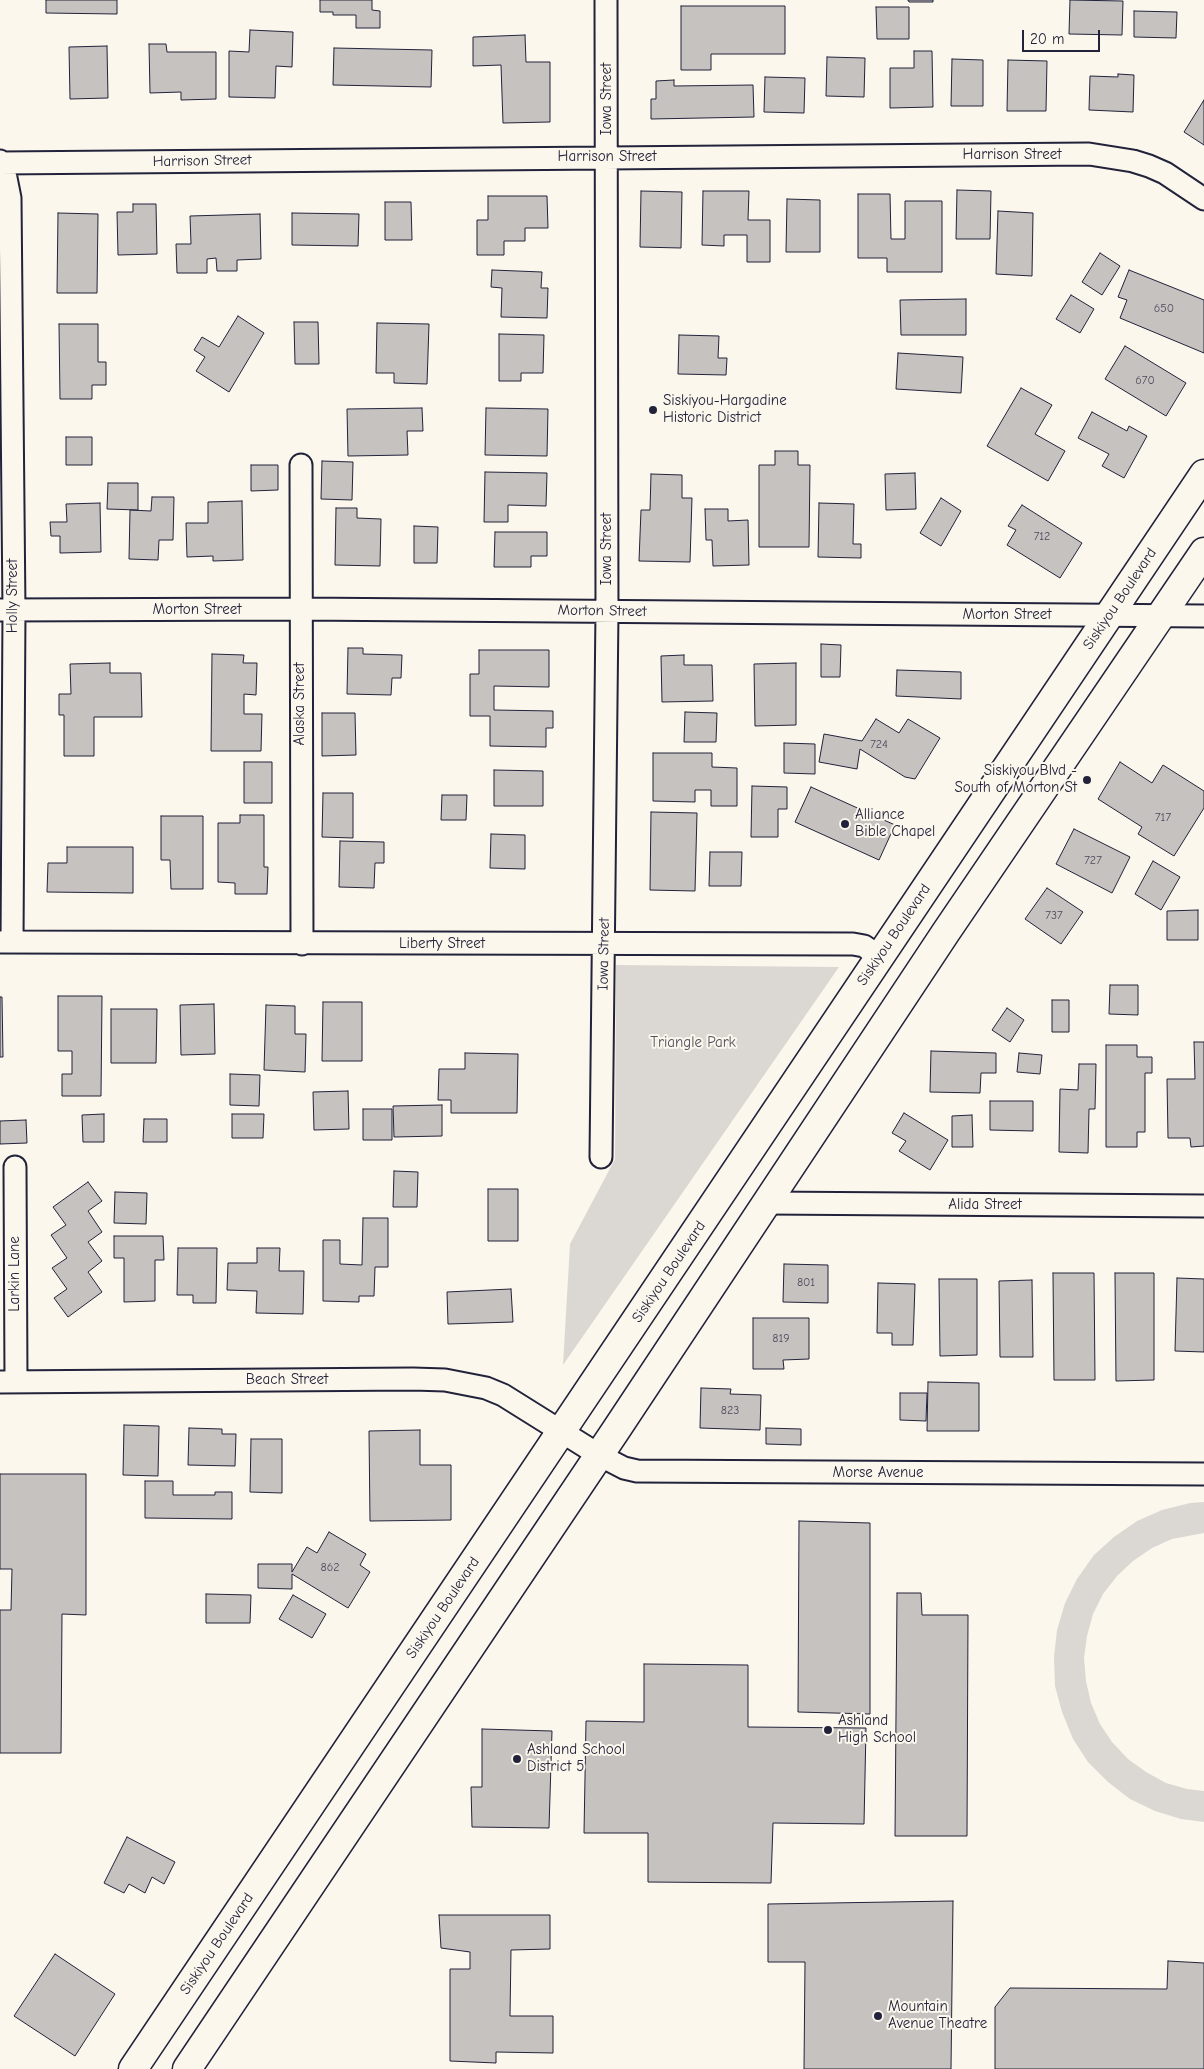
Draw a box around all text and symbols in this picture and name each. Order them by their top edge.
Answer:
scale bar [1024,20,1102,52]
text: 20 m [1030,30,1064,48]
street label: Iowa Street [598,63,616,135]
street label: Harrison Street [963,146,1061,164]
street label: Harrison Street [558,148,656,166]
street label: Harrison Street [152,151,252,171]
house number: 650 [1154,302,1174,316]
house number: 670 [1135,374,1155,388]
place label: Siskiyou-Hargadine Historic District [663,392,787,427]
marker: Siskiyou-Hargadine Historic District [647,404,659,416]
street label: Iowa Street [598,513,616,585]
house number: 712 [1034,530,1050,544]
street label: Siskiyou Boulevard [1079,545,1161,653]
street label: Holly Street [4,559,22,633]
street label: Morton Street [152,601,242,619]
street label: Morton Street [557,601,647,621]
street label: Morton Street [962,606,1052,624]
street label: Alaska Street [291,662,309,746]
house number: 724 [870,738,888,752]
place label: Siskiyou Blvd - South of Morton St [955,762,1077,797]
marker: Siskiyou Blvd - South of Morton St [1081,774,1093,786]
place label: Alliance Bible Chapel [855,806,935,841]
house number: 717 [1155,811,1171,825]
marker: Alliance Bible Chapel [839,818,851,830]
house number: 727 [1084,854,1102,868]
street label: Siskiyou Boulevard [853,881,935,989]
house number: 737 [1045,909,1063,923]
street label: Iowa Street [594,917,614,991]
street label: Liberty Street [399,935,485,953]
park label: Triangle Park [650,1034,736,1052]
street label: Alida Street [948,1196,1022,1214]
street label: Siskiyou Boulevard [628,1218,710,1326]
street label: Larkin Lane [6,1236,24,1312]
house number: 801 [797,1276,815,1290]
house number: 819 [772,1332,790,1346]
street label: Beach Street [246,1371,328,1389]
house number: 823 [721,1404,739,1418]
street label: Morse Avenue [833,1464,923,1482]
street label: Siskiyou Boulevard [402,1554,484,1662]
house number: 862 [321,1561,339,1575]
place label: Ashland High School [838,1712,916,1747]
marker: Ashland High School [822,1724,834,1736]
place label: Ashland School District 5 [527,1741,625,1776]
marker: Ashland School District 5 [511,1753,523,1765]
street label: Siskiyou Boulevard [176,1890,258,1998]
place label: Mountain Avenue Theatre [888,1998,987,2033]
marker: Mountain Avenue Theatre [872,2010,884,2022]

